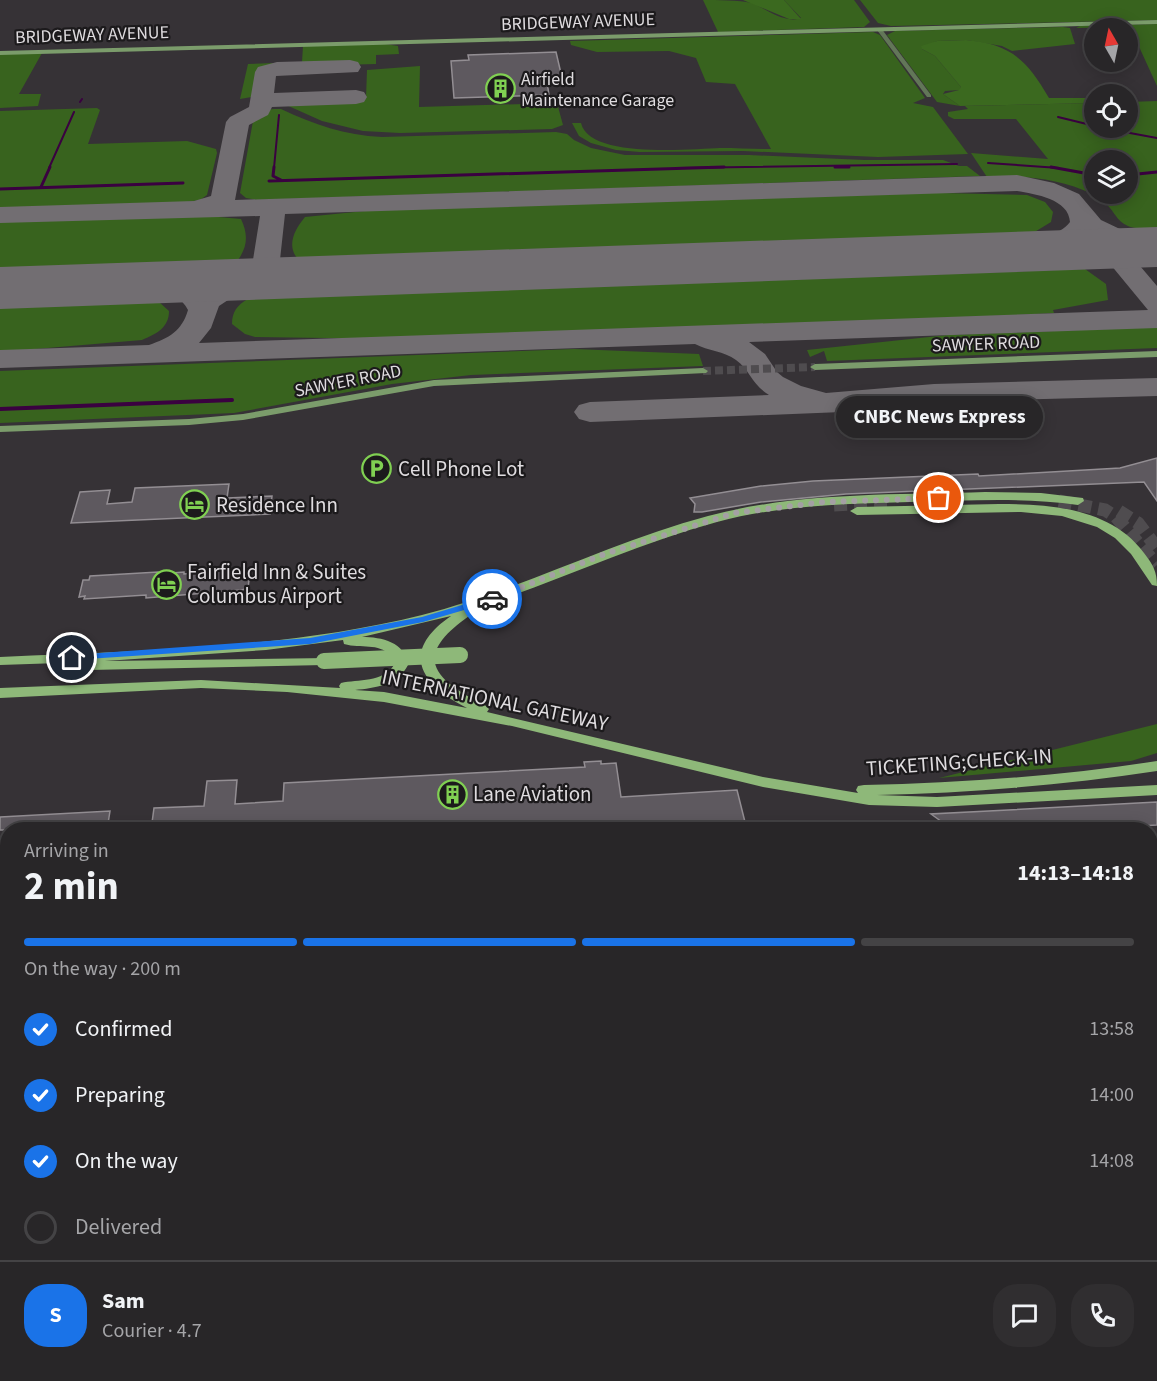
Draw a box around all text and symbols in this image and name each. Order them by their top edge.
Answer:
street label: BRIDGEWAY AVENUE [501,7,655,37]
north arrow [1084,18,1138,72]
map controls [1084,18,1138,204]
street label: BRIDGEWAY AVENUE [15,20,169,50]
place label: Airfield Maintenance Garage [521,67,674,113]
building icon: Airfield Maintenance Garage [484,73,516,105]
button: locate [1084,84,1138,138]
button: layers [1084,150,1138,204]
street label: SAWYER ROAD [931,330,1041,358]
street label: SAWYER ROAD [292,358,404,404]
callout: CNBC News Express [836,396,1042,438]
text: CNBC News Express [853,403,1026,431]
parking icon: Cell Phone Lot [361,453,393,485]
place label: Cell Phone Lot [398,454,524,484]
pin [913,472,964,523]
icon: bag [922,481,955,514]
hotel icon: Residence Inn [179,489,211,521]
place label: Residence Inn [216,490,338,520]
place label: Fairfield Inn & Suites Columbus Airport [187,557,366,611]
hotel icon: Fairfield Inn & Suites Columbus Airport [150,568,182,600]
courier [462,569,522,629]
icon: car [476,583,509,616]
pin [46,632,97,683]
icon: home [55,641,88,674]
street label: INTERNATIONAL GATEWAY [379,661,612,739]
street label: TICKETING;CHECK-IN [865,741,1053,783]
building icon: Lane Aviation [436,778,468,810]
place label: Lane Aviation [473,779,592,809]
text: Arriving in [24,837,109,865]
text: 14:13–14:18 [1017,857,1134,889]
text: 2 min [24,859,119,915]
text: On the way · 200 m [24,955,181,983]
icon: check [24,1013,57,1046]
text: Confirmed [75,1013,172,1045]
text: 13:58 [1089,1015,1134,1043]
icon: check [24,1079,57,1112]
text: Preparing [75,1079,165,1111]
text: 14:00 [1089,1081,1134,1109]
icon: check [24,1145,57,1178]
text: On the way [75,1145,178,1177]
text: 14:08 [1089,1147,1134,1175]
text: Delivered [75,1211,162,1243]
button: chat [993,1284,1056,1347]
button: phone [1071,1284,1134,1347]
text: Sam [102,1285,145,1317]
text: S [49,1299,62,1331]
text: Courier · 4.7 [102,1317,202,1345]

